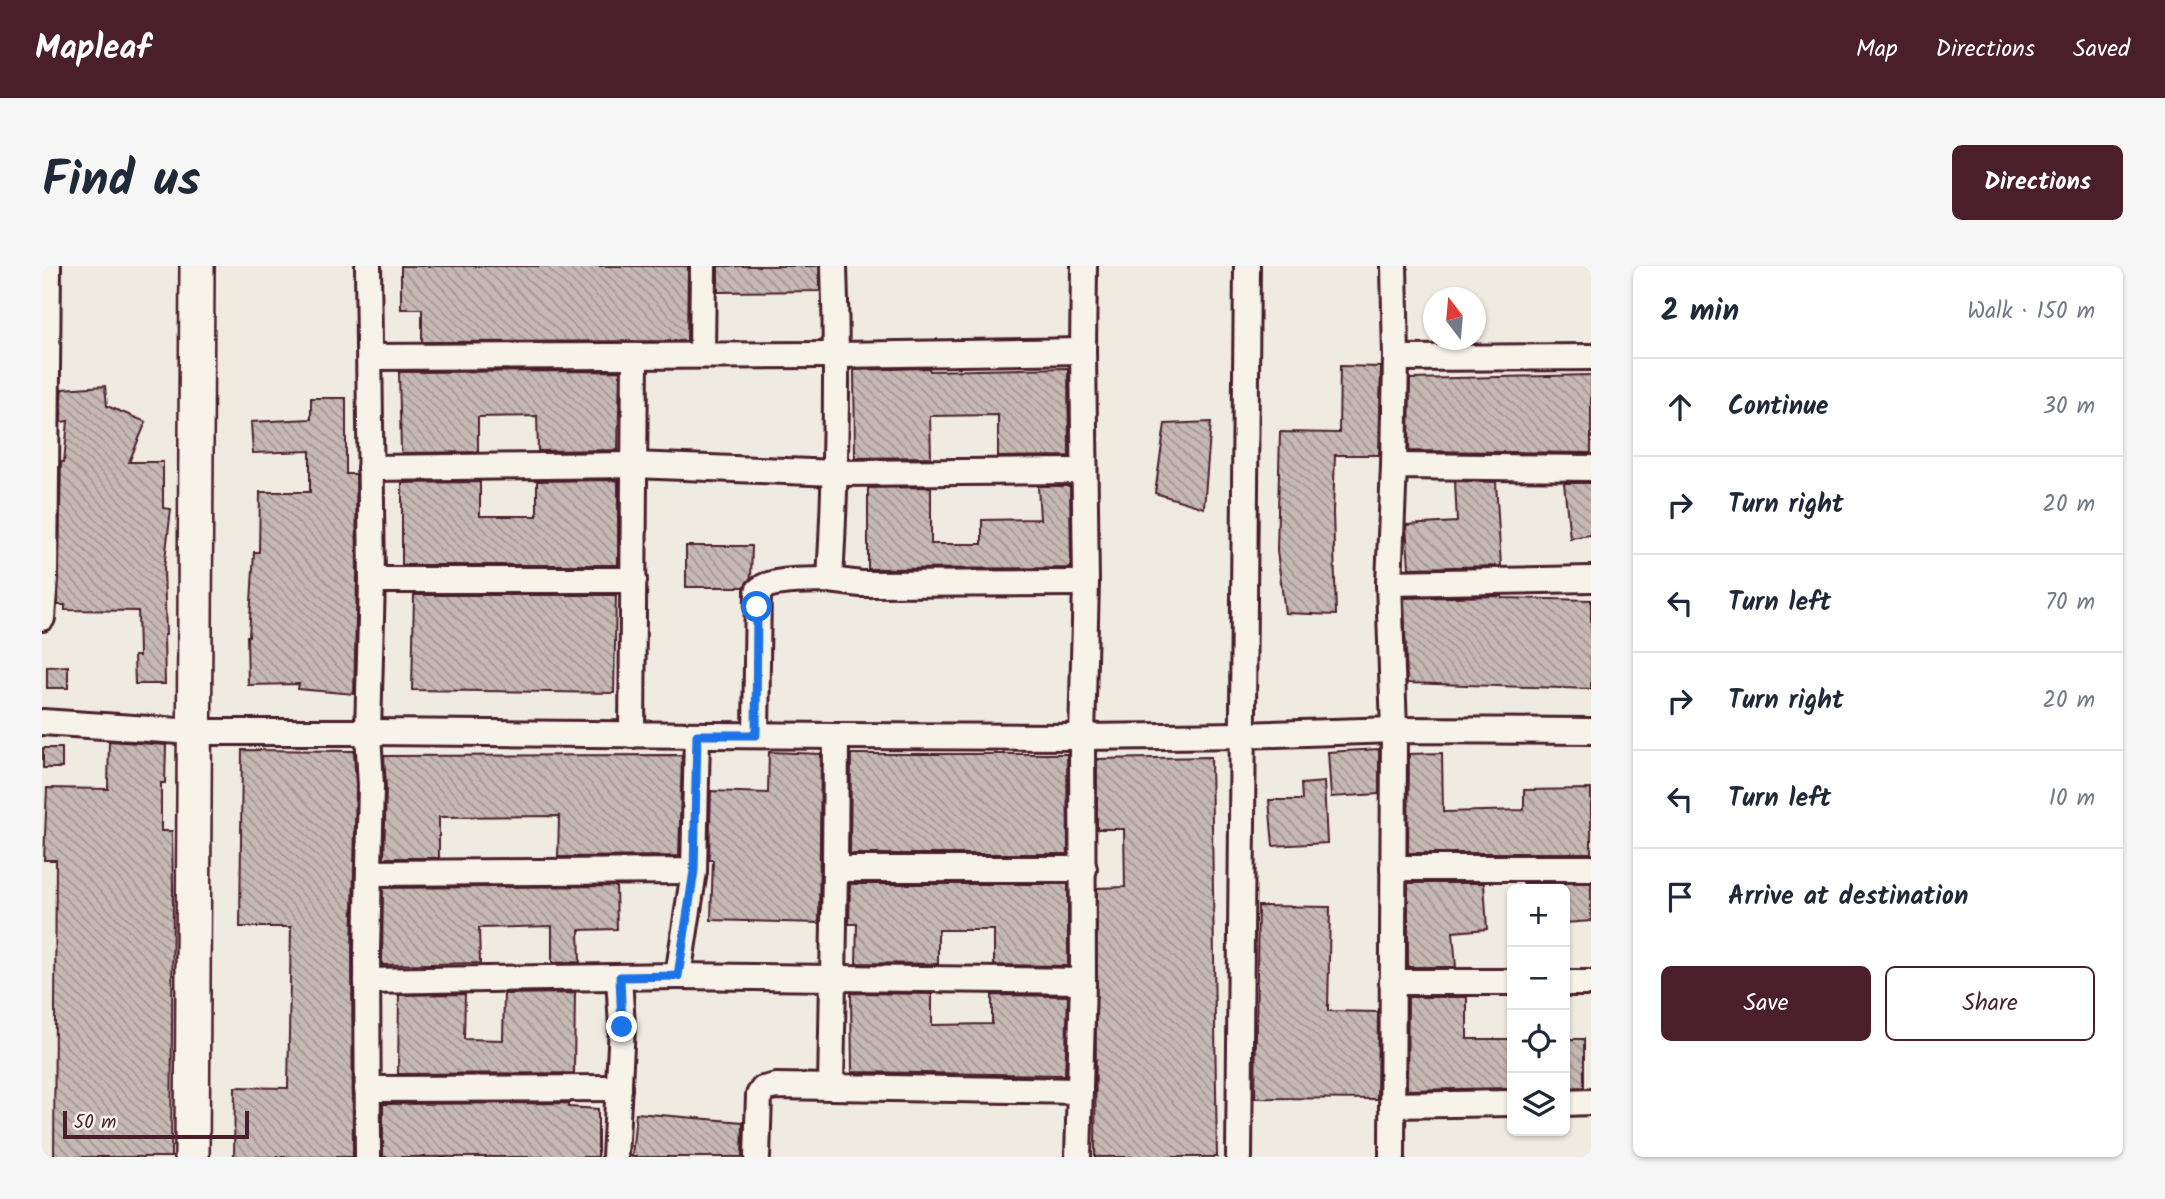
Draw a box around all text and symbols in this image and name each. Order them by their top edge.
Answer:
text: Mapleaf [35,23,151,76]
text: Map [1856,30,1898,69]
text: Directions [1936,30,2035,69]
text: Saved [2073,30,2130,69]
text: Find us [42,143,200,221]
button: Directions [1952,145,2123,220]
north arrow [1423,287,1486,350]
text: 2 min [1661,288,1739,336]
text: Walk · 150 m [1967,294,2095,330]
text: Continue [1728,386,1829,428]
icon: ahead [1661,388,1699,426]
text: 30 m [2043,389,2095,425]
text: Turn right [1728,484,1844,526]
icon: right [1661,486,1699,524]
text: 20 m [2043,487,2095,523]
text: Turn left [1728,582,1831,624]
icon: left [1661,584,1699,622]
text: 70 m [2045,585,2095,621]
route start [741,591,772,622]
text: Turn right [1728,680,1844,722]
icon: right [1661,682,1699,720]
text: 20 m [2043,683,2095,719]
text: Turn left [1728,778,1831,820]
icon: left [1661,780,1699,818]
text: 10 m [2049,781,2095,817]
text: Arrive at destination [1728,876,1968,918]
icon: arrive [1661,878,1699,916]
map controls [1507,884,1570,1136]
button: + [1507,884,1570,947]
button: − [1507,947,1570,1010]
button: Save [1661,966,1871,1041]
button: Share [1885,966,2095,1041]
button: locate [1507,1010,1570,1073]
route end [606,1011,637,1042]
button: layers [1507,1073,1570,1136]
scale bar [63,1108,248,1140]
text: 50 m [74,1108,116,1138]

